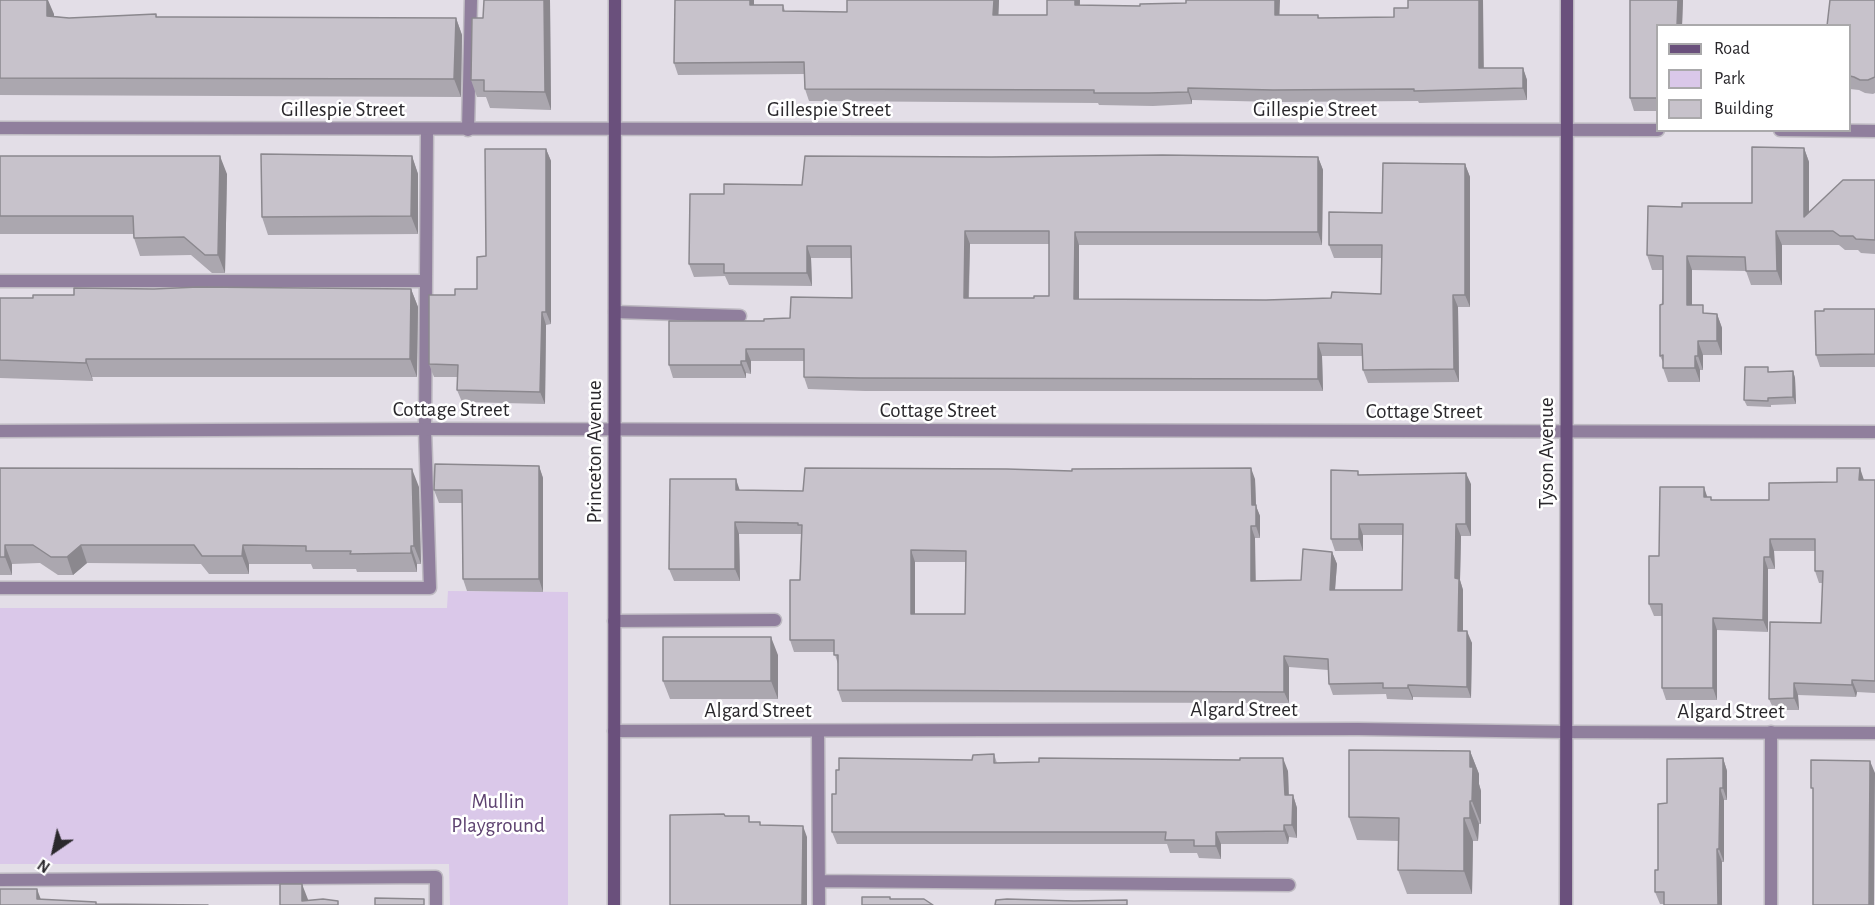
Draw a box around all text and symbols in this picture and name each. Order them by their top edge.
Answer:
legend [1656,24,1851,132]
text: Road [1714,40,1750,58]
text: Park [1714,70,1745,88]
street label: Gillespie Street [281,97,405,123]
street label: Gillespie Street [767,97,891,123]
street label: Gillespie Street [1253,97,1377,123]
text: Building [1714,100,1773,118]
street label: Princeton Avenue [582,380,608,524]
street label: Cottage Street [393,397,509,423]
street label: Tyson Avenue [1534,397,1560,509]
street label: Cottage Street [880,398,996,424]
street label: Cottage Street [1366,399,1482,425]
street label: Algard Street [1190,697,1298,723]
street label: Algard Street [704,698,812,724]
street label: Algard Street [1677,699,1785,725]
park label: Mullin Playground [451,789,545,839]
north arrow [24,821,84,881]
text: N [35,856,53,876]

